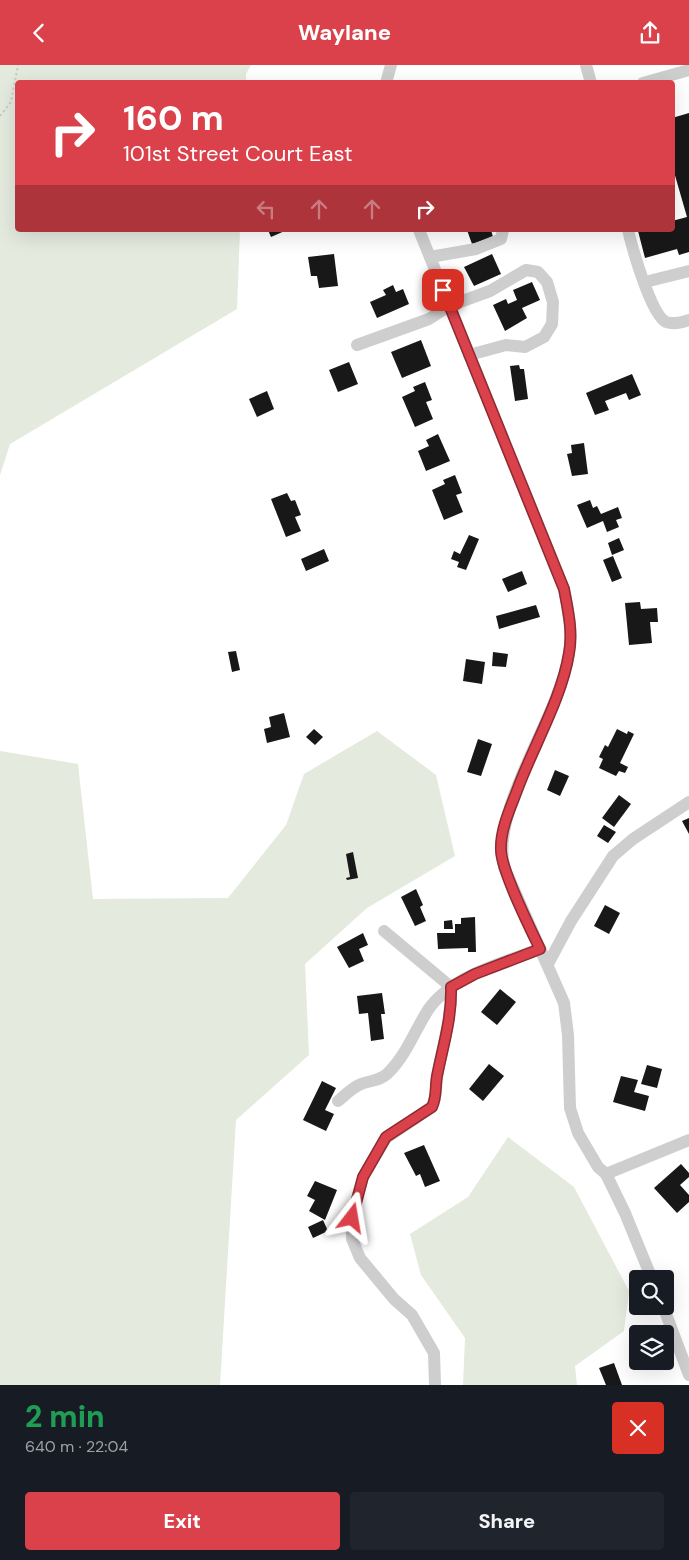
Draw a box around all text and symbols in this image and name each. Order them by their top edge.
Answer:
text: Waylane [298,18,391,47]
icon: back [25,19,53,47]
icon: share [636,19,664,47]
text: 160 m [123,95,224,141]
icon: right [40,100,105,165]
text: 101st Street Court East [123,139,353,168]
icon: left [252,195,280,223]
icon: ahead [305,195,333,223]
icon: ahead [358,195,386,223]
icon: right [411,195,439,223]
pin [422,269,464,311]
icon: arrive [429,276,457,304]
position arrow [325,1191,377,1243]
map controls [629,1270,674,1370]
button: search [629,1270,674,1315]
button: layers [629,1325,674,1370]
text: 2 min [25,1397,105,1436]
button: close [612,1402,664,1454]
text: 640 m · 22:04 [25,1436,128,1457]
button: Exit [25,1492,340,1550]
button: Share [350,1492,664,1550]

